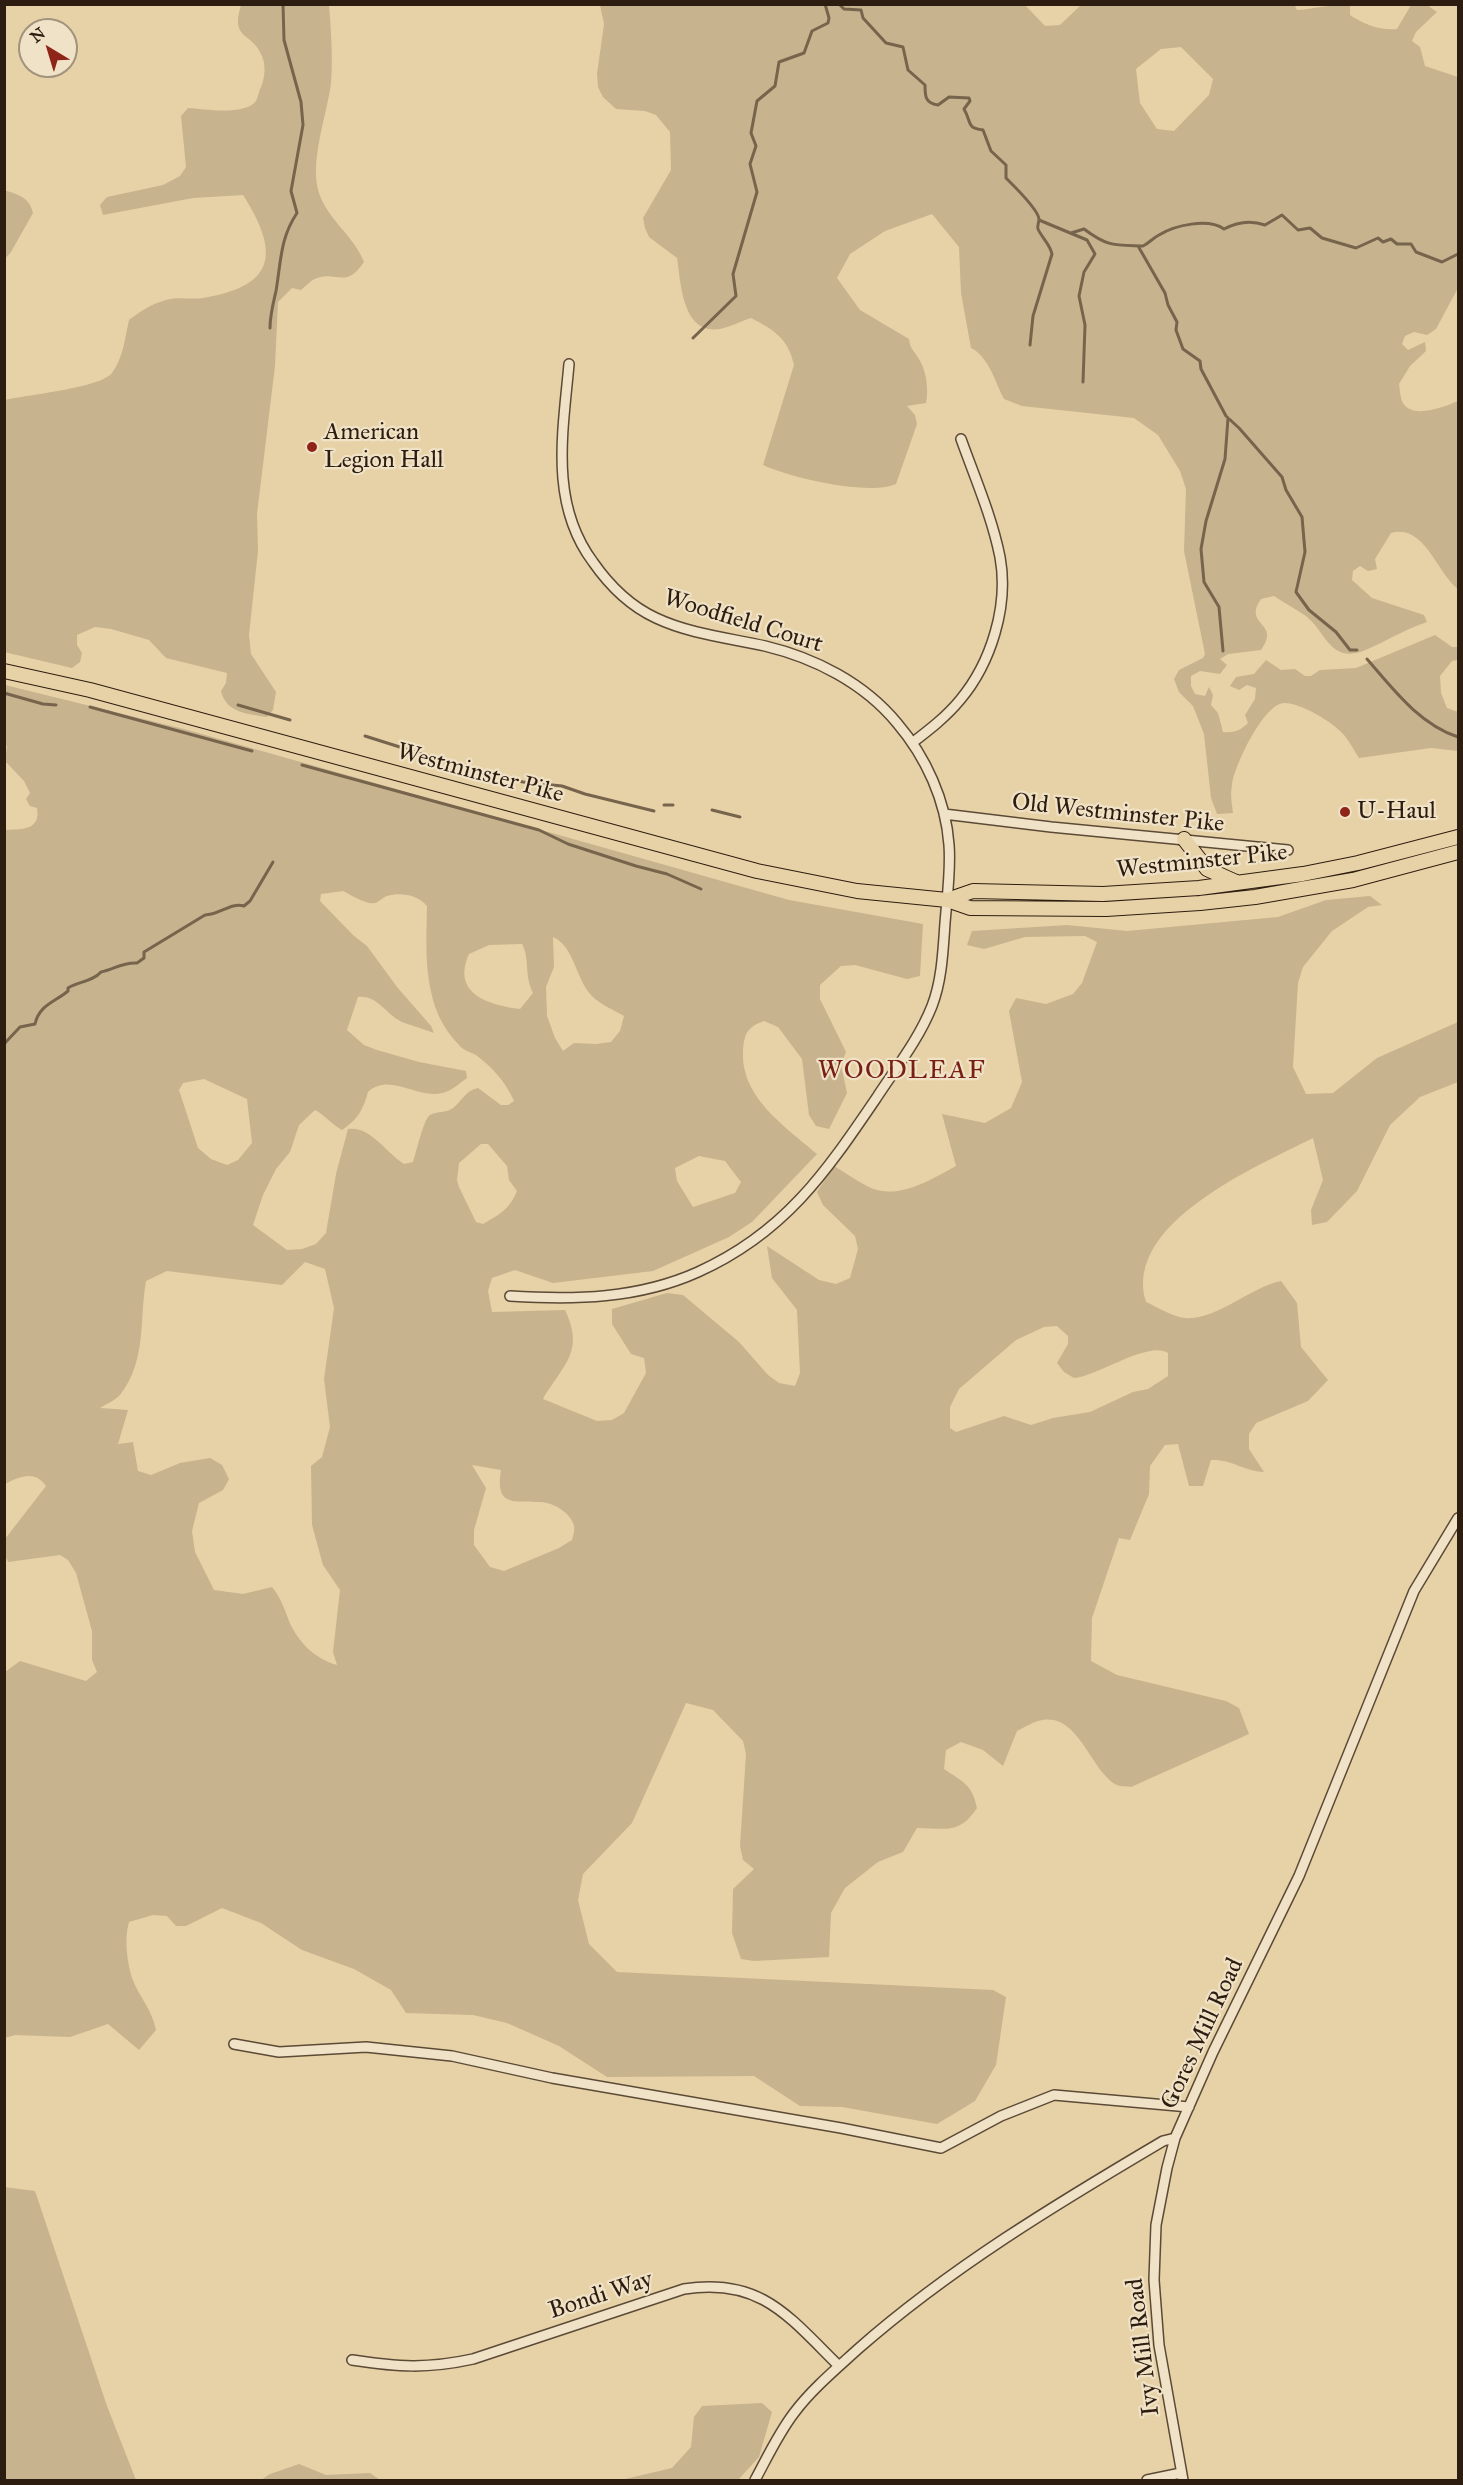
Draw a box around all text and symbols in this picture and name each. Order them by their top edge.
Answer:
north arrow [18,18,78,78]
text: N [27,23,49,47]
place label: American Legion Hall [324,419,444,475]
marker: American Legion Hall [305,440,319,454]
street label: Woodfield Court [660,584,826,660]
street label: Westminster Pike [393,738,567,810]
street label: Old Westminster Pike [1010,789,1226,839]
place label: U-Haul [1357,798,1436,826]
marker: U-Haul [1338,805,1352,819]
street label: Westminster Pike [1115,839,1289,885]
district label: WOODLEAF [818,1056,986,1088]
street label: Gores Mill Road [1155,1954,1251,2114]
street label: Bondi Way [545,2266,657,2326]
street label: Ivy Mill Road [1121,2277,1167,2417]

